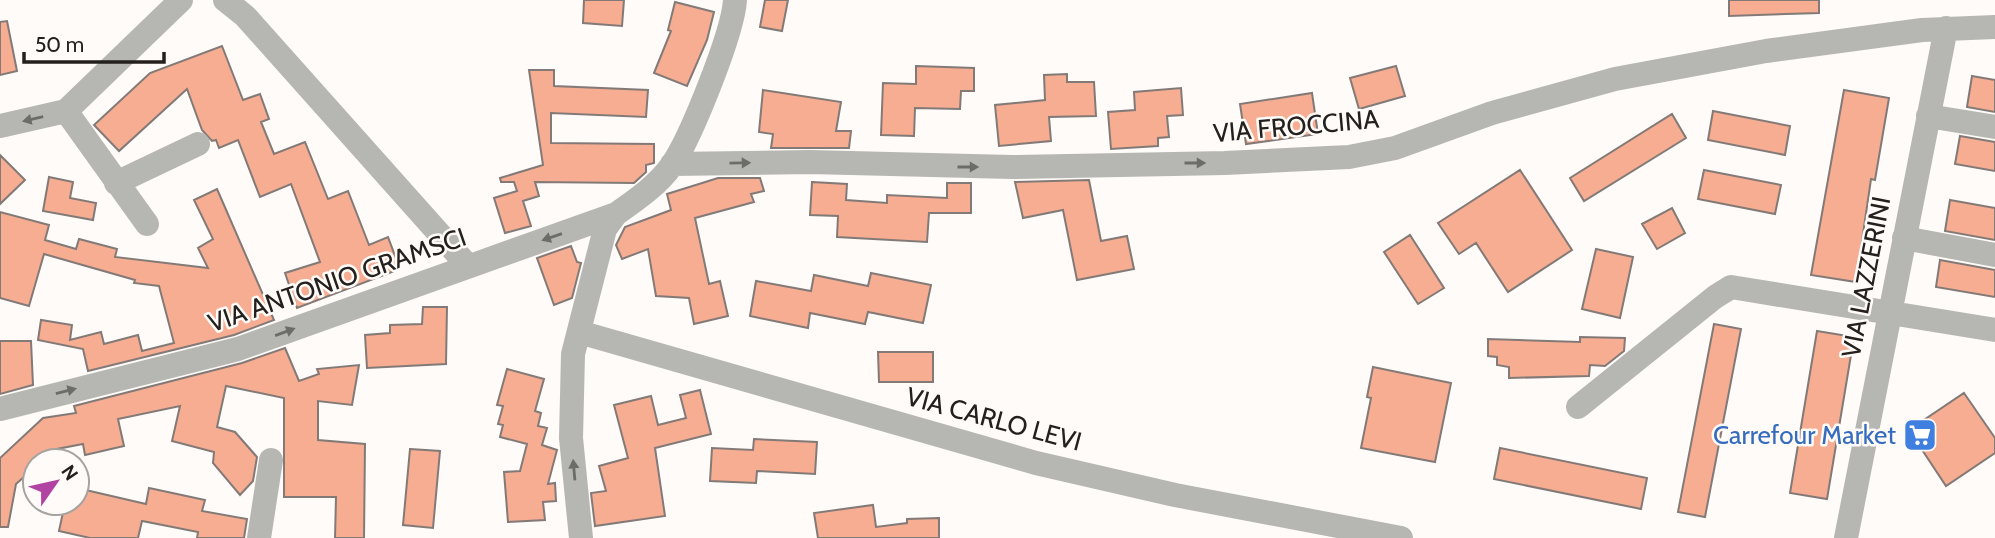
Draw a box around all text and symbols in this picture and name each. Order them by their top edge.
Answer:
scale bar [24,21,164,65]
text: 50 m [35,32,84,57]
street label: VIA FROCCINA [1212,103,1380,149]
one-way arrow [22,113,44,124]
one-way arrow [729,157,751,169]
one-way arrow [1184,157,1206,169]
one-way arrow [957,161,979,173]
street label: VIA LAZZERINI [1835,194,1897,360]
street label: VIA ANTONIO GRAMSCI [204,221,470,339]
one-way arrow [541,232,562,243]
one-way arrow [275,326,296,337]
street label: VIA CARLO LEVI [903,380,1085,458]
one-way arrow [55,385,77,396]
supermarket icon: Carrefour Market [1901,416,1939,454]
place label: Carrefour Market [1713,419,1896,451]
north arrow [21,447,91,517]
one-way arrow [568,459,579,481]
text: N [56,461,83,485]

